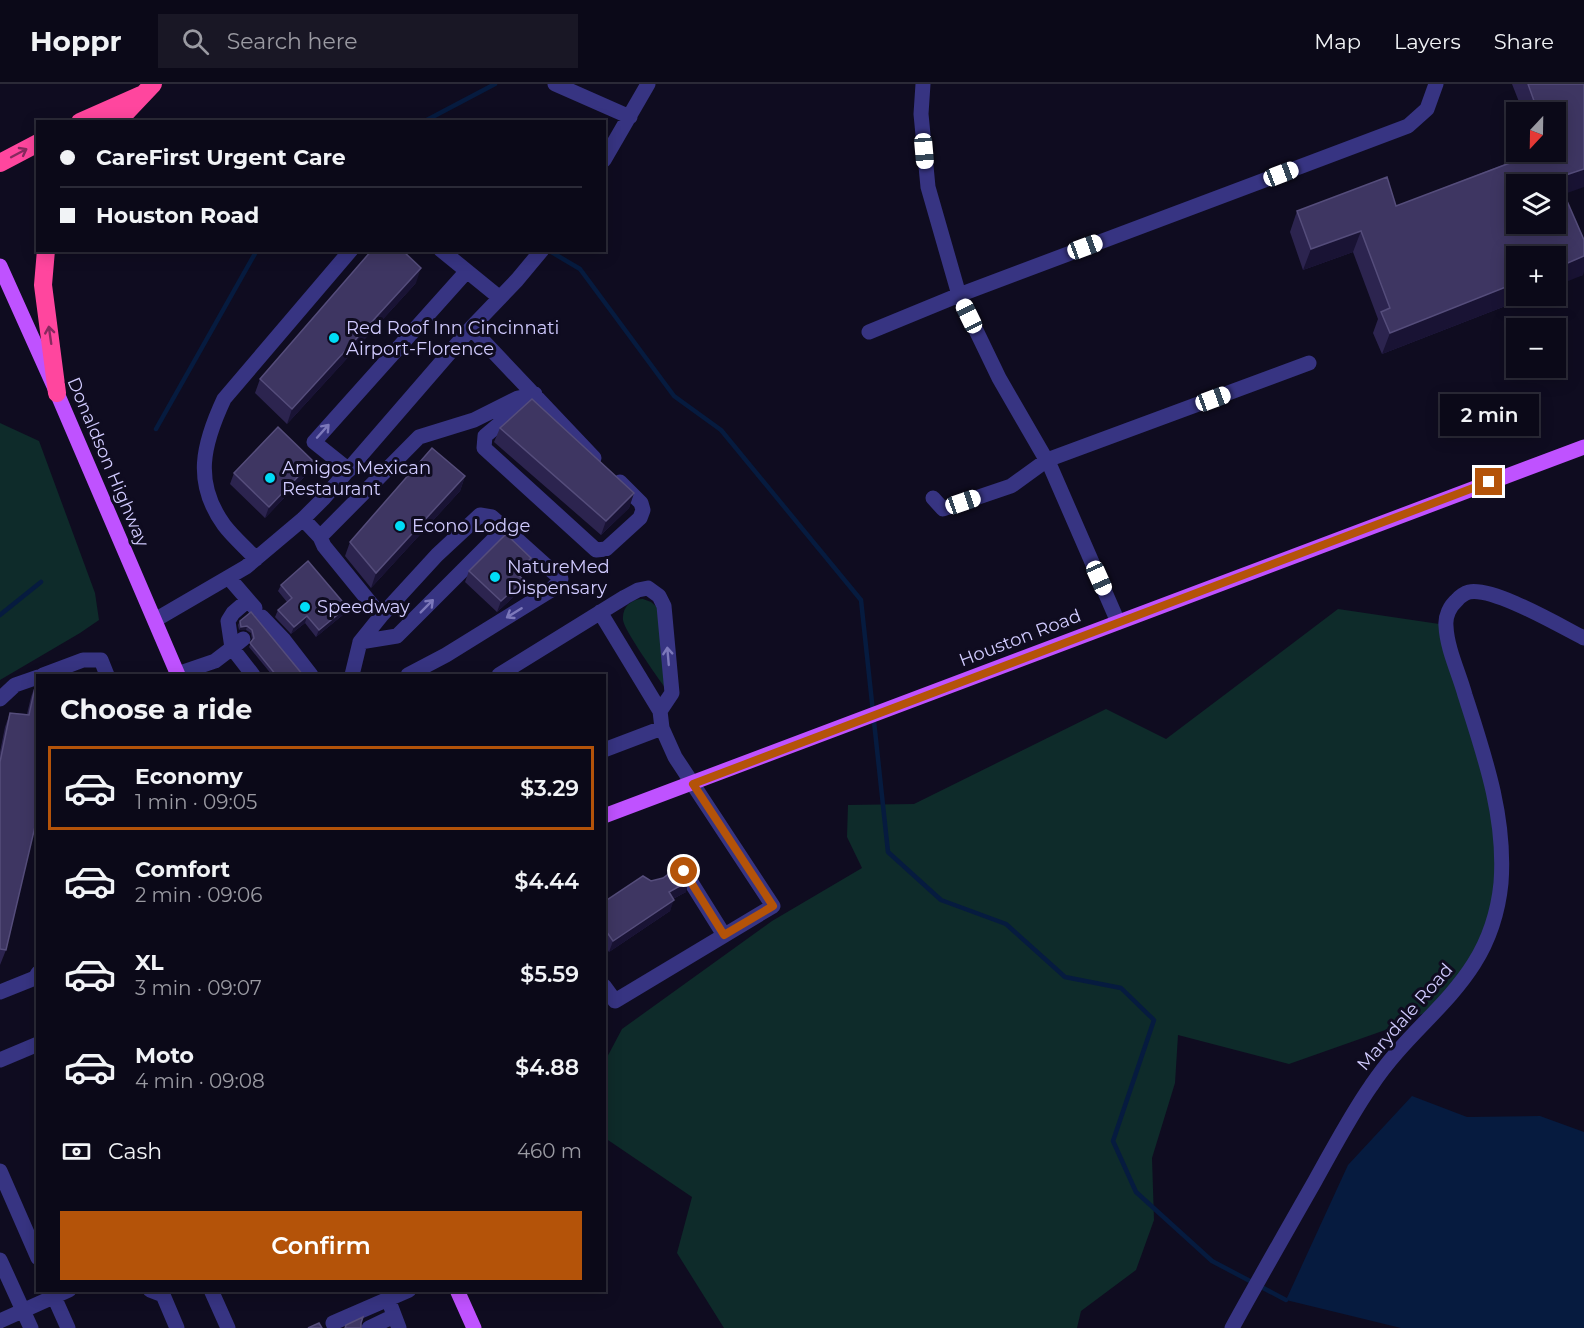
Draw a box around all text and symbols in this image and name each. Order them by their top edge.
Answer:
search box [158,14,578,68]
text: Hoppr [30,24,122,58]
icon: search [179,25,212,58]
text: Search here [227,28,358,55]
text: Map [1314,29,1361,54]
text: Layers [1394,29,1461,54]
text: Share [1494,29,1554,54]
north arrow [1506,102,1566,162]
map controls [1506,102,1566,378]
car [913,132,935,170]
text: CareFirst Urgent Care [96,144,346,171]
one-way arrow [10,147,27,159]
car [1261,159,1301,189]
button: layers [1506,174,1566,234]
text: Houston Road [96,202,259,229]
car [1065,232,1105,262]
button: + [1506,246,1566,306]
car [953,296,985,336]
place label: Red Roof Inn Cincinnati Airport-Florence [346,317,559,360]
button: − [1506,318,1566,378]
one-way arrow [44,325,55,345]
marker: Red Roof Inn Cincinnati Airport-Florence [327,331,341,345]
street label: Donaldson Highway [62,374,154,550]
car [1193,384,1233,414]
callout: 2 min [1440,395,1538,437]
text: 2 min [1461,403,1518,427]
one-way arrow [316,424,330,439]
place label: Amigos Mexican Restaurant [282,457,431,500]
route end [1475,468,1502,495]
marker: Amigos Mexican Restaurant [263,471,277,485]
car [943,488,983,516]
place label: Econo Lodge [412,515,531,537]
marker: Econo Lodge [393,519,407,533]
place label: NatureMed Dispensary [507,556,610,599]
car [1083,558,1115,598]
marker: NatureMed Dispensary [488,570,502,584]
place label: Speedway [317,596,410,618]
one-way arrow [419,599,434,613]
marker: Speedway [298,600,312,614]
street label: Houston Road [956,605,1084,671]
one-way arrow [506,607,523,619]
one-way arrow [662,647,673,667]
text: Choose a ride [60,693,252,726]
icon: car [63,761,117,815]
text: Economy [135,763,243,790]
text: $3.29 [520,775,579,802]
text: 1 min · 09:05 [135,790,257,814]
icon: car [63,854,117,908]
text: Comfort [135,856,230,883]
route start [670,857,697,884]
text: $4.44 [514,868,579,895]
text: 2 min · 09:06 [135,883,262,907]
icon: car [63,947,117,1001]
text: XL [135,949,164,976]
street label: Marydale Road [1353,959,1457,1075]
text: $5.59 [520,961,579,988]
text: 3 min · 09:07 [135,976,262,1000]
icon: car [63,1040,117,1094]
text: Moto [135,1042,194,1069]
text: $4.88 [515,1054,579,1081]
text: 4 min · 09:08 [135,1069,265,1093]
icon: cash [60,1135,93,1168]
text: Cash [108,1138,162,1165]
text: 460 m [517,1139,582,1163]
button: Confirm [60,1211,582,1280]

